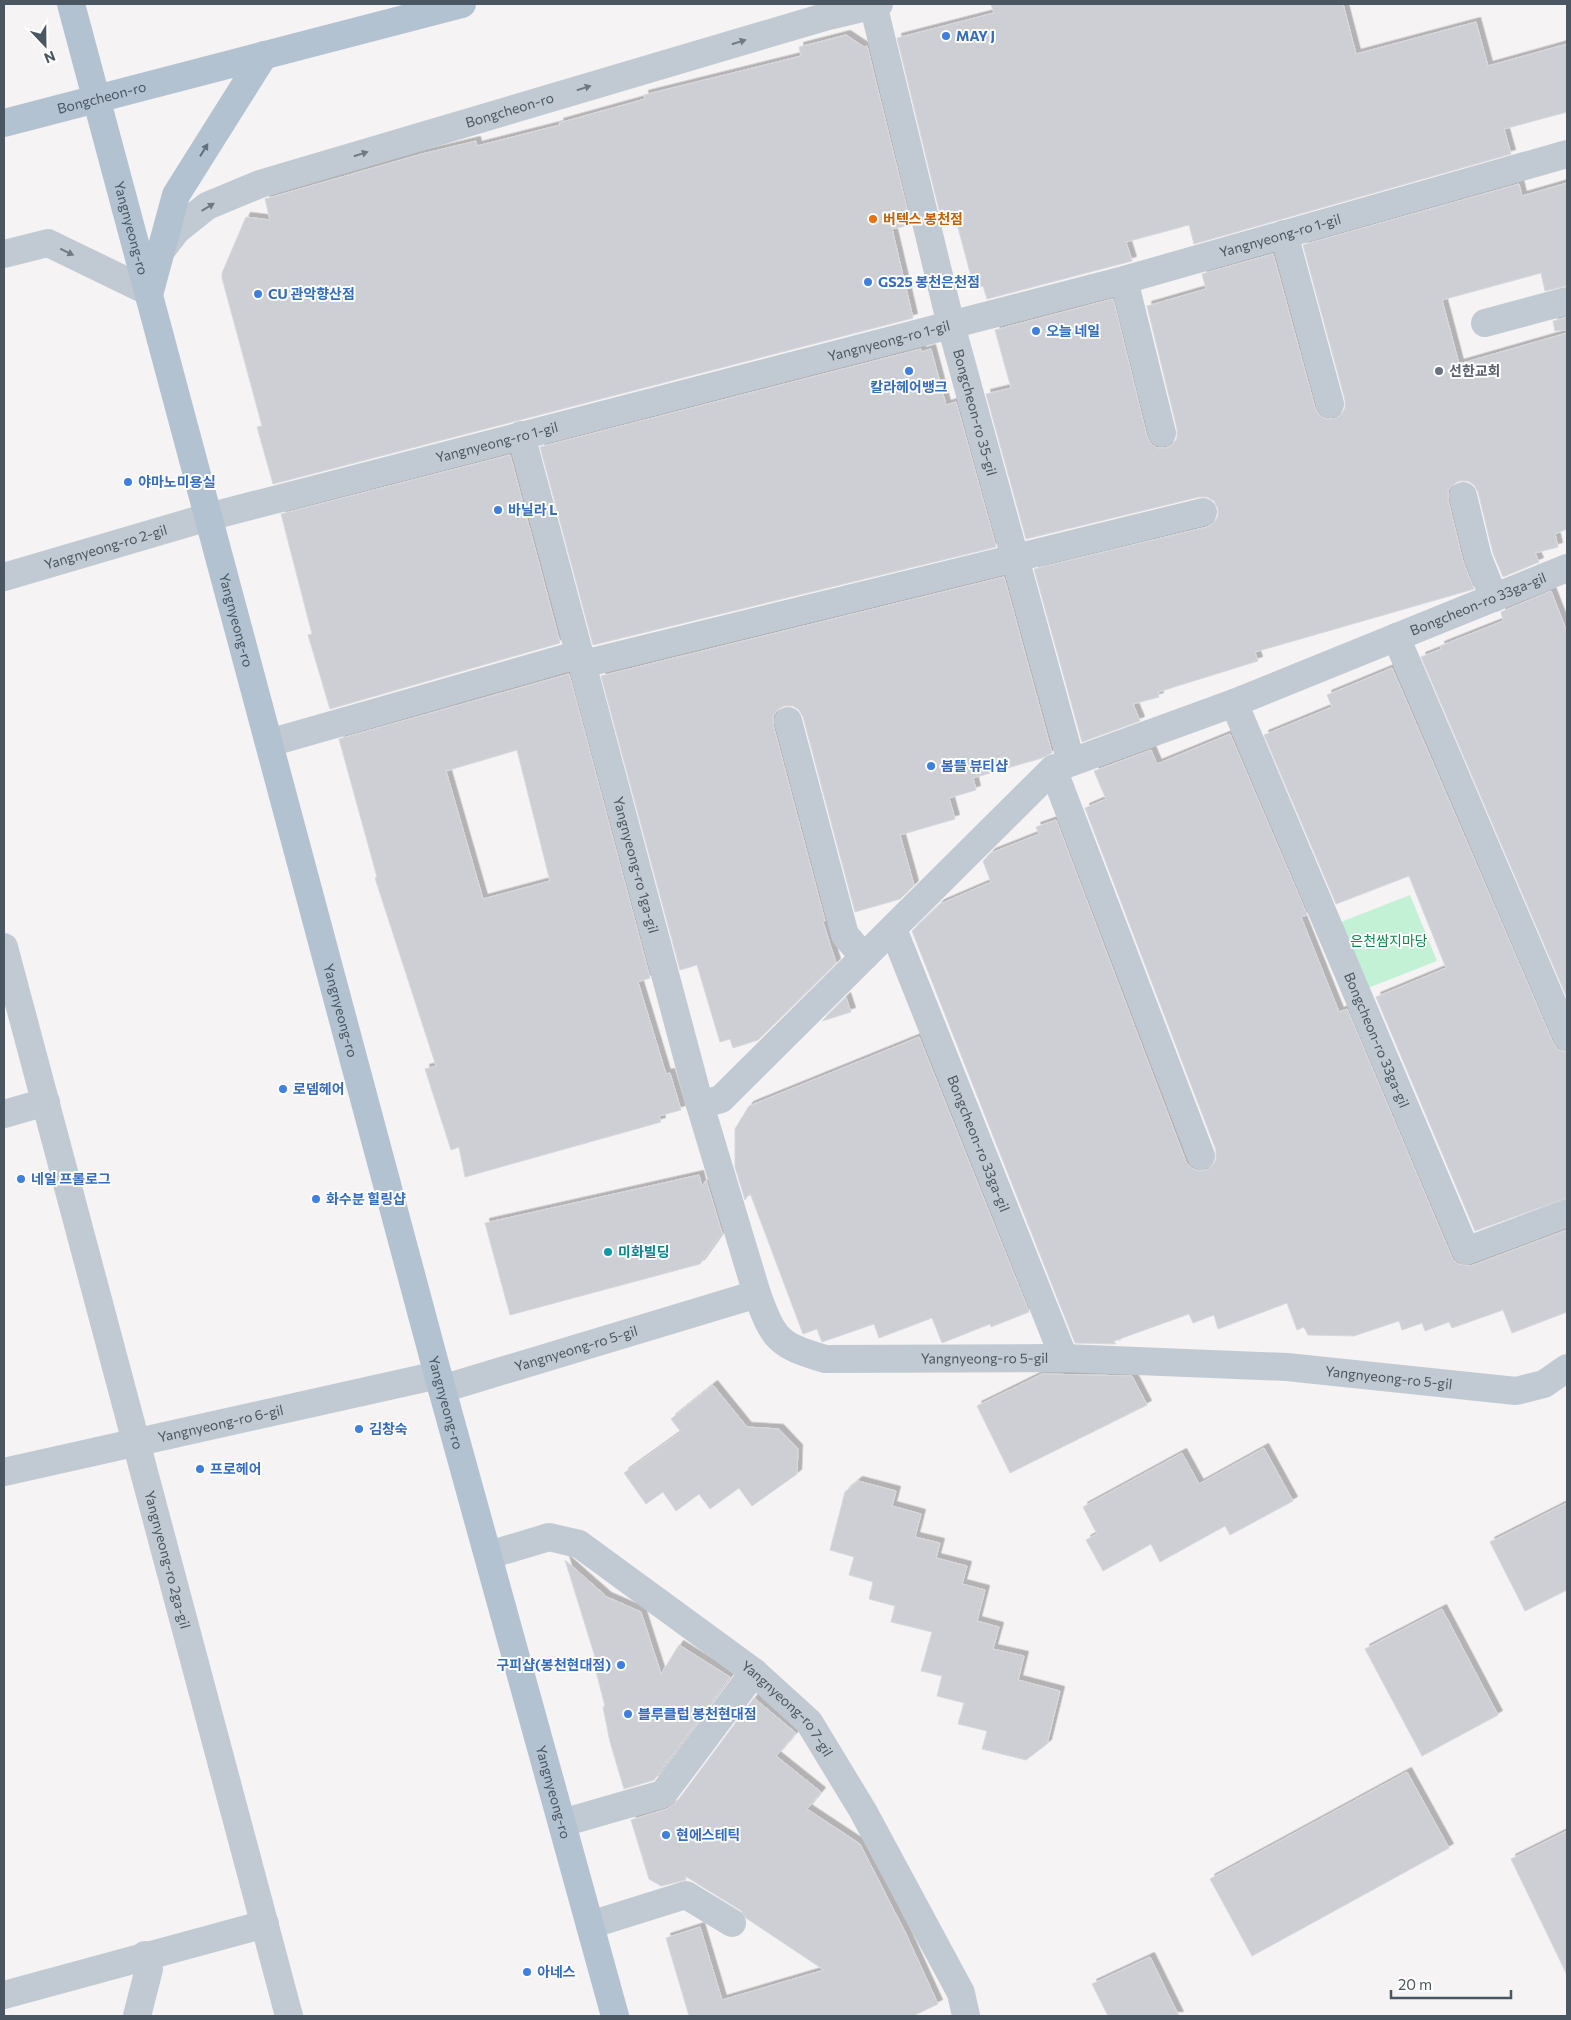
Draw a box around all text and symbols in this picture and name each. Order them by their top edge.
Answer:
north arrow [20,20,70,70]
place label: MAY J [956,27,995,44]
marker: MAY J [940,30,952,42]
one-way arrow [732,37,747,45]
text: N [42,48,58,67]
street label: Bongcheon-ro [55,77,148,117]
one-way arrow [576,83,591,91]
street label: Bongcheon-ro [463,89,556,131]
one-way arrow [199,143,209,156]
one-way arrow [353,150,368,158]
street label: Yangnyeong-ro [111,179,152,277]
one-way arrow [200,203,215,211]
place label: 버텍스 봉천점 [883,210,963,227]
street label: Yangnyeong-ro 1-gil [1217,210,1343,261]
marker: 버텍스 봉천점 [867,213,879,225]
one-way arrow [59,248,74,256]
place label: GS25 봉천은천점 [878,273,980,290]
marker: GS25 봉천은천점 [862,276,874,288]
place label: CU 관악향산점 [268,285,355,302]
marker: CU 관악향산점 [252,288,264,300]
street label: Yangnyeong-ro 1-gil [826,316,952,364]
place label: 오늘 네일 [1046,322,1100,339]
marker: 오늘 네일 [1030,325,1042,337]
street label: Bongcheon-ro 35-gil [950,347,1001,478]
place label: 선한교회 [1449,362,1501,379]
marker: 칼라헤어뱅크 [903,365,915,377]
marker: 선한교회 [1433,365,1445,377]
place label: 칼라헤어뱅크 [870,378,948,395]
street label: Yangnyeong-ro 1-gil [434,418,560,466]
place label: 야마노미용실 [138,473,215,490]
marker: 야마노미용실 [122,476,134,488]
place label: 바닐라 L [508,501,557,518]
marker: 바닐라 L [492,504,504,516]
street label: Yangnyeong-ro 2-gil [42,520,169,573]
street label: Bongcheon-ro 33ga-gil [1407,568,1549,639]
street label: Yangnyeong-ro [216,571,257,669]
place label: 봄뜰 뷰티샵 [941,757,1008,774]
marker: 봄뜰 뷰티샵 [925,760,937,772]
street label: Yangnyeong-ro 1ga-gil [610,795,663,935]
park label: 은천쌈지마당 [1350,932,1428,949]
street label: Yangnyeong-ro [320,962,362,1059]
street label: Bongcheon-ro 33ga-gil [1341,970,1413,1110]
street label: Bongcheon-ro 33ga-gil [944,1073,1014,1214]
place label: 로뎀헤어 [293,1080,345,1097]
marker: 로뎀헤어 [277,1083,289,1095]
place label: 네일 프롤로그 [31,1170,111,1187]
marker: 네일 프롤로그 [15,1173,27,1185]
place label: 화수분 힐링샵 [326,1190,406,1207]
marker: 화수분 힐링샵 [310,1193,322,1205]
place label: 미화빌딩 [618,1243,670,1260]
marker: 미화빌딩 [602,1246,614,1258]
street label: Yangnyeong-ro 5-gil [512,1322,639,1375]
street label: Yangnyeong-ro 5-gil [921,1349,1048,1367]
street label: Yangnyeong-ro [425,1354,467,1451]
street label: Yangnyeong-ro 5-gil [1324,1362,1453,1392]
street label: Yangnyeong-ro 6-gil [156,1401,285,1445]
place label: 김창숙 [369,1420,408,1437]
marker: 김창숙 [353,1423,365,1435]
place label: 프로헤어 [210,1460,262,1477]
marker: 프로헤어 [194,1463,206,1475]
street label: Yangnyeong-ro 2ga-gil [141,1489,194,1630]
place label: 구피샵(봉천현대점) [496,1656,611,1673]
street label: Yangnyeong-ro 7-gil [738,1657,837,1759]
marker: 구피샵(봉천현대점) [615,1659,627,1671]
place label: 블루클럽 봉천현대점 [638,1705,757,1722]
marker: 블루클럽 봉천현대점 [622,1708,634,1720]
street label: Yangnyeong-ro [533,1743,575,1841]
place label: 현에스테틱 [676,1826,740,1843]
marker: 현에스테틱 [660,1829,672,1841]
place label: 아네스 [537,1963,576,1980]
marker: 아네스 [521,1966,533,1978]
scale bar [1391,1968,1511,2000]
text: 20 m [1398,1975,1432,1993]

